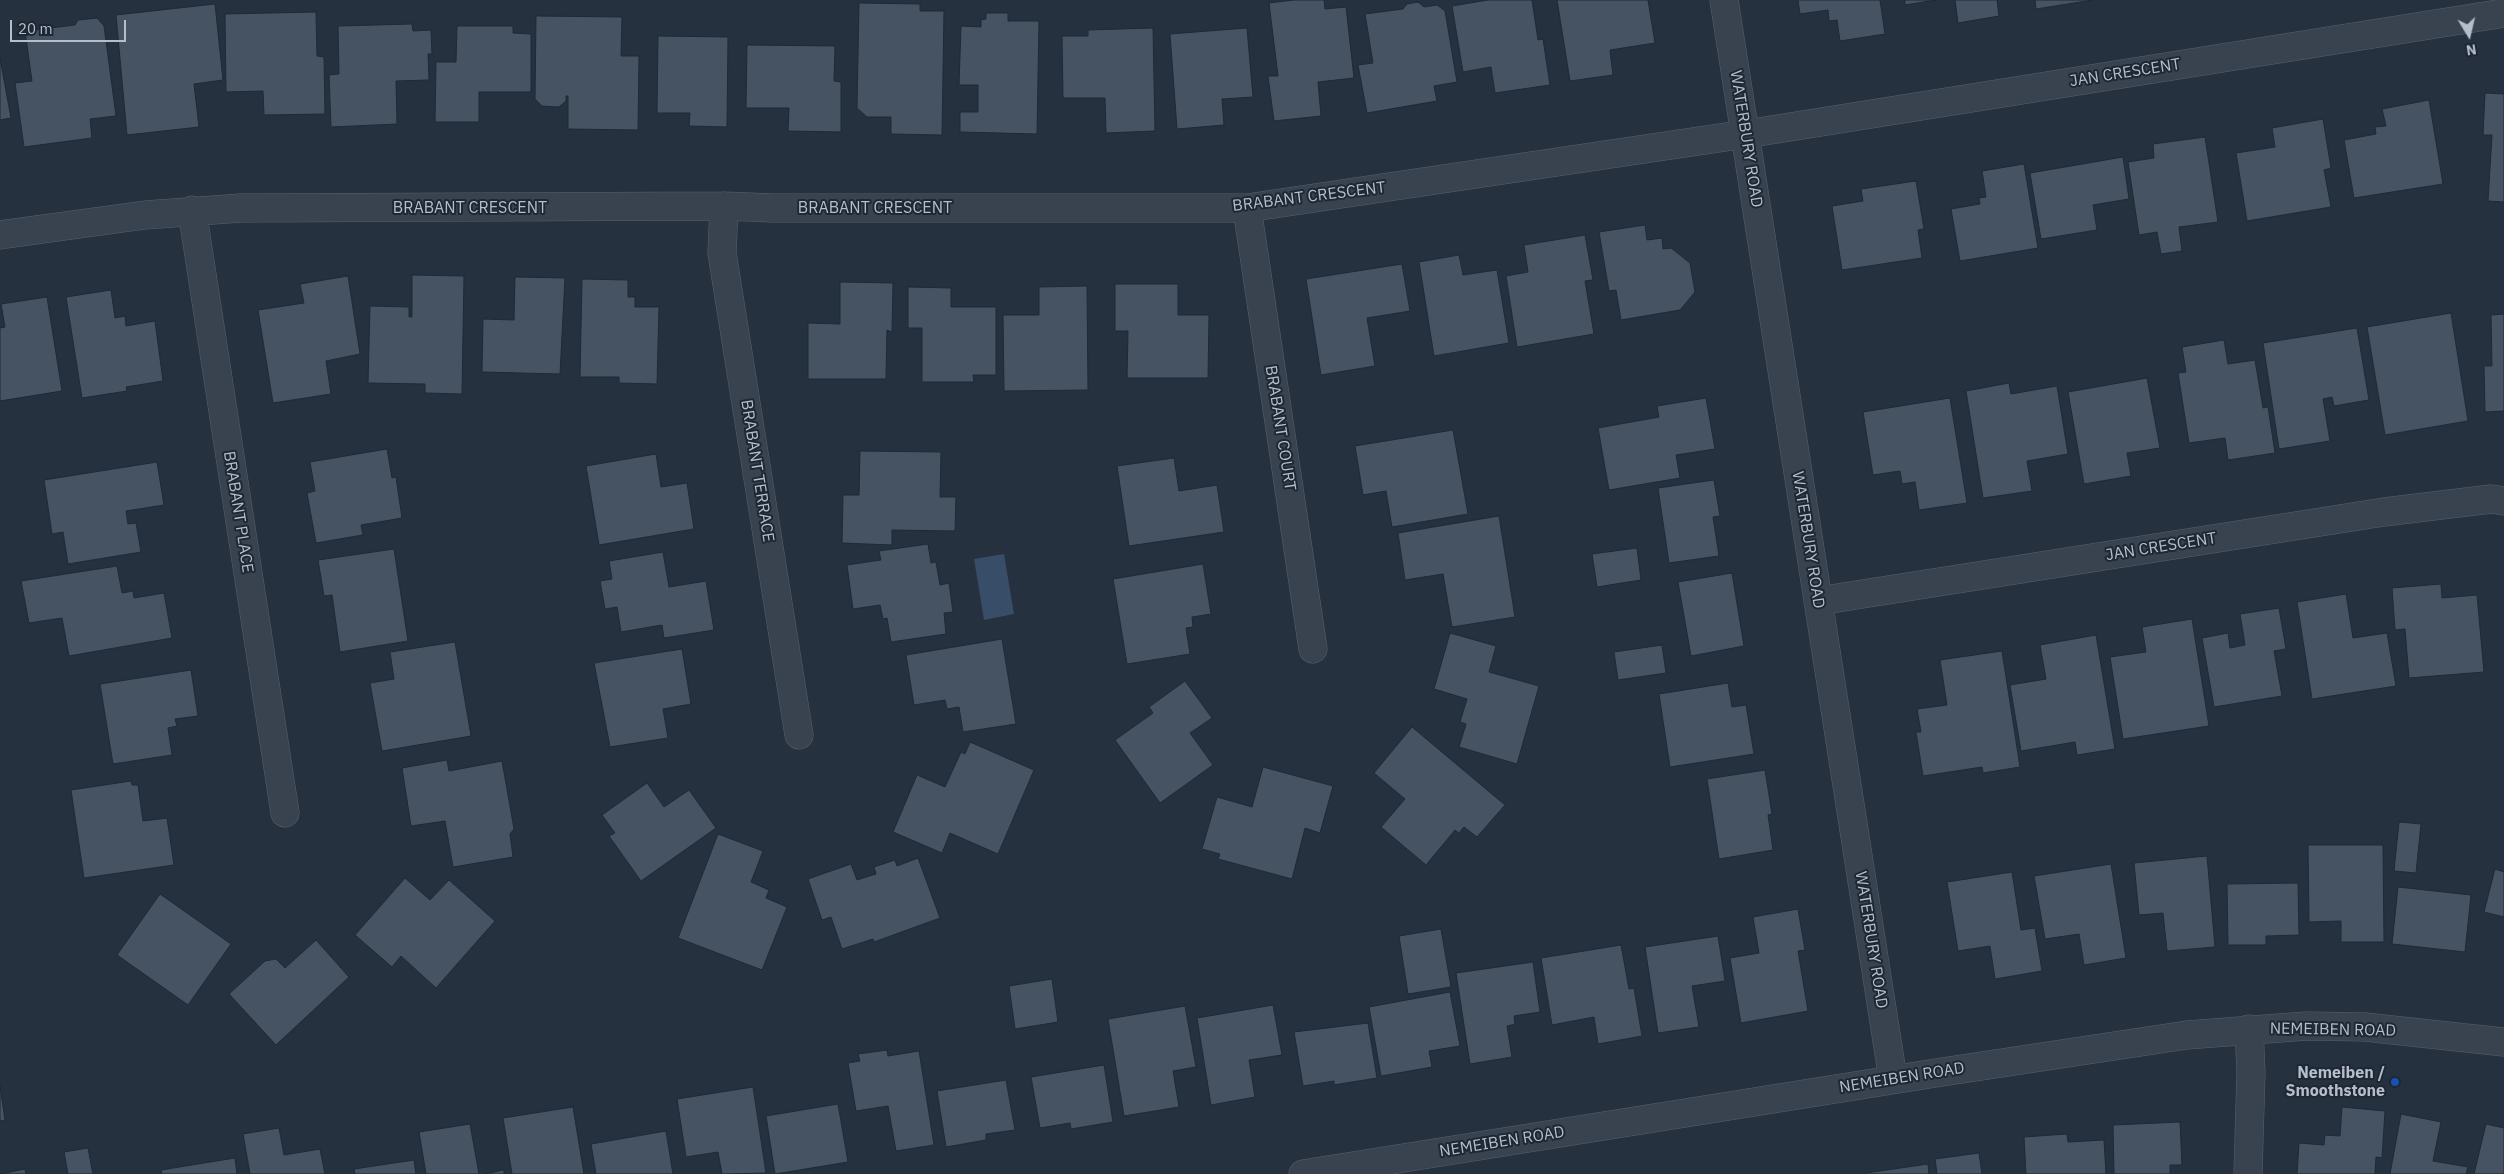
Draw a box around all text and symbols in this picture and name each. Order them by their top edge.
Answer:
scale bar [12,10,129,42]
north arrow [2444,10,2494,60]
text: 20 m [18,19,53,38]
text: N [2465,40,2478,59]
street label: JAN CRESCENT [2068,55,2182,91]
street label: WATERBURY ROAD [1726,69,1766,209]
street label: BRABANT CRESCENT [1231,178,1387,216]
street label: BRABANT CRESCENT [393,198,547,218]
street label: BRABANT CRESCENT [798,198,952,218]
street label: BRABANT COURT [1261,364,1299,492]
street label: BRABANT TERRACE [736,398,778,544]
street label: BRABANT PLACE [219,450,257,574]
street label: WATERBURY ROAD [1788,470,1828,610]
street label: JAN CRESCENT [2104,529,2218,565]
street label: WATERBURY ROAD [1851,870,1891,1010]
street label: NEMEIBEN ROAD [2270,1019,2396,1041]
street label: NEMEIBEN ROAD [1838,1059,1966,1097]
place label: Nemeiben / Smoothstone [2286,1063,2385,1101]
marker: Nemeiben / Smoothstone [2389,1076,2401,1088]
street label: NEMEIBEN ROAD [1438,1123,1566,1161]

